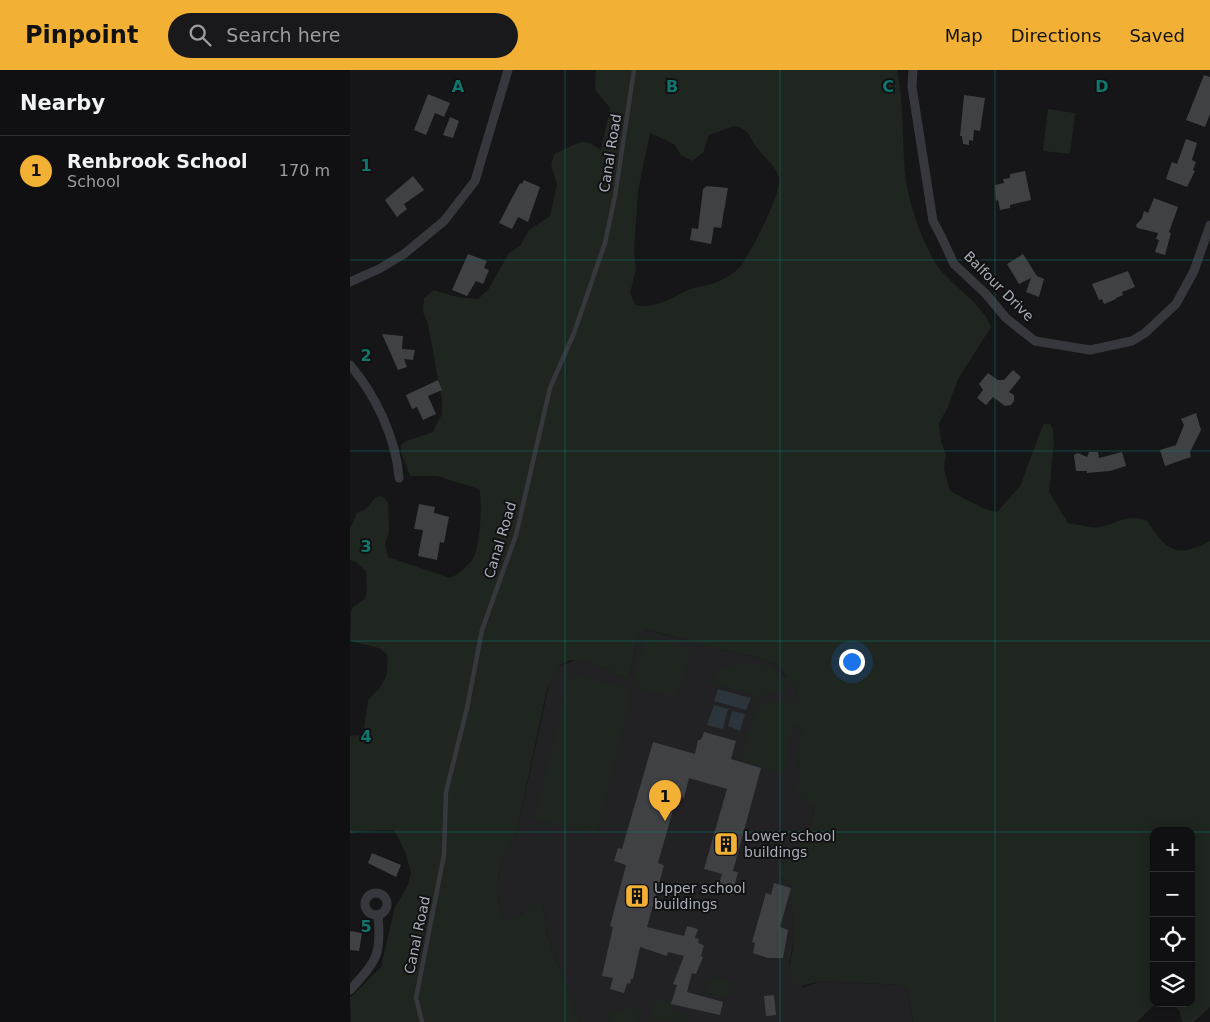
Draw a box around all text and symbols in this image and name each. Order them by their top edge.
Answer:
search box [168,13,518,58]
text: Pinpoint [25,21,138,49]
icon: search [186,21,214,49]
text: Search here [226,24,341,46]
text: Map [945,25,983,46]
text: Directions [1011,25,1101,46]
text: Saved [1129,25,1185,46]
text: A [452,77,465,96]
text: B [666,77,678,96]
text: C [882,77,894,96]
text: D [1095,77,1109,96]
text: Nearby [20,91,105,115]
street label: Canal Road [596,113,624,193]
text: Renbrook School [67,150,247,172]
text: 1 [360,156,372,175]
text: 1 [30,161,42,180]
text: 170 m [279,161,330,180]
text: School [67,172,120,191]
street label: Balfour Drive [961,248,1037,324]
text: 2 [360,346,372,365]
street label: Canal Road [481,500,519,580]
text: 3 [360,537,372,556]
your location [839,649,865,675]
text: 4 [360,727,372,746]
pin: 1 [649,780,681,821]
map controls [1150,827,1195,1007]
button: + [1150,827,1195,872]
place label: Lower school buildings [744,828,835,860]
building icon: Lower school buildings [713,831,739,857]
button: − [1150,872,1195,917]
place label: Upper school buildings [654,880,746,912]
building icon: Upper school buildings [624,883,650,909]
street label: Canal Road [401,895,433,975]
text: 5 [360,917,372,936]
button: locate [1150,917,1195,962]
button: layers [1150,962,1195,1007]

